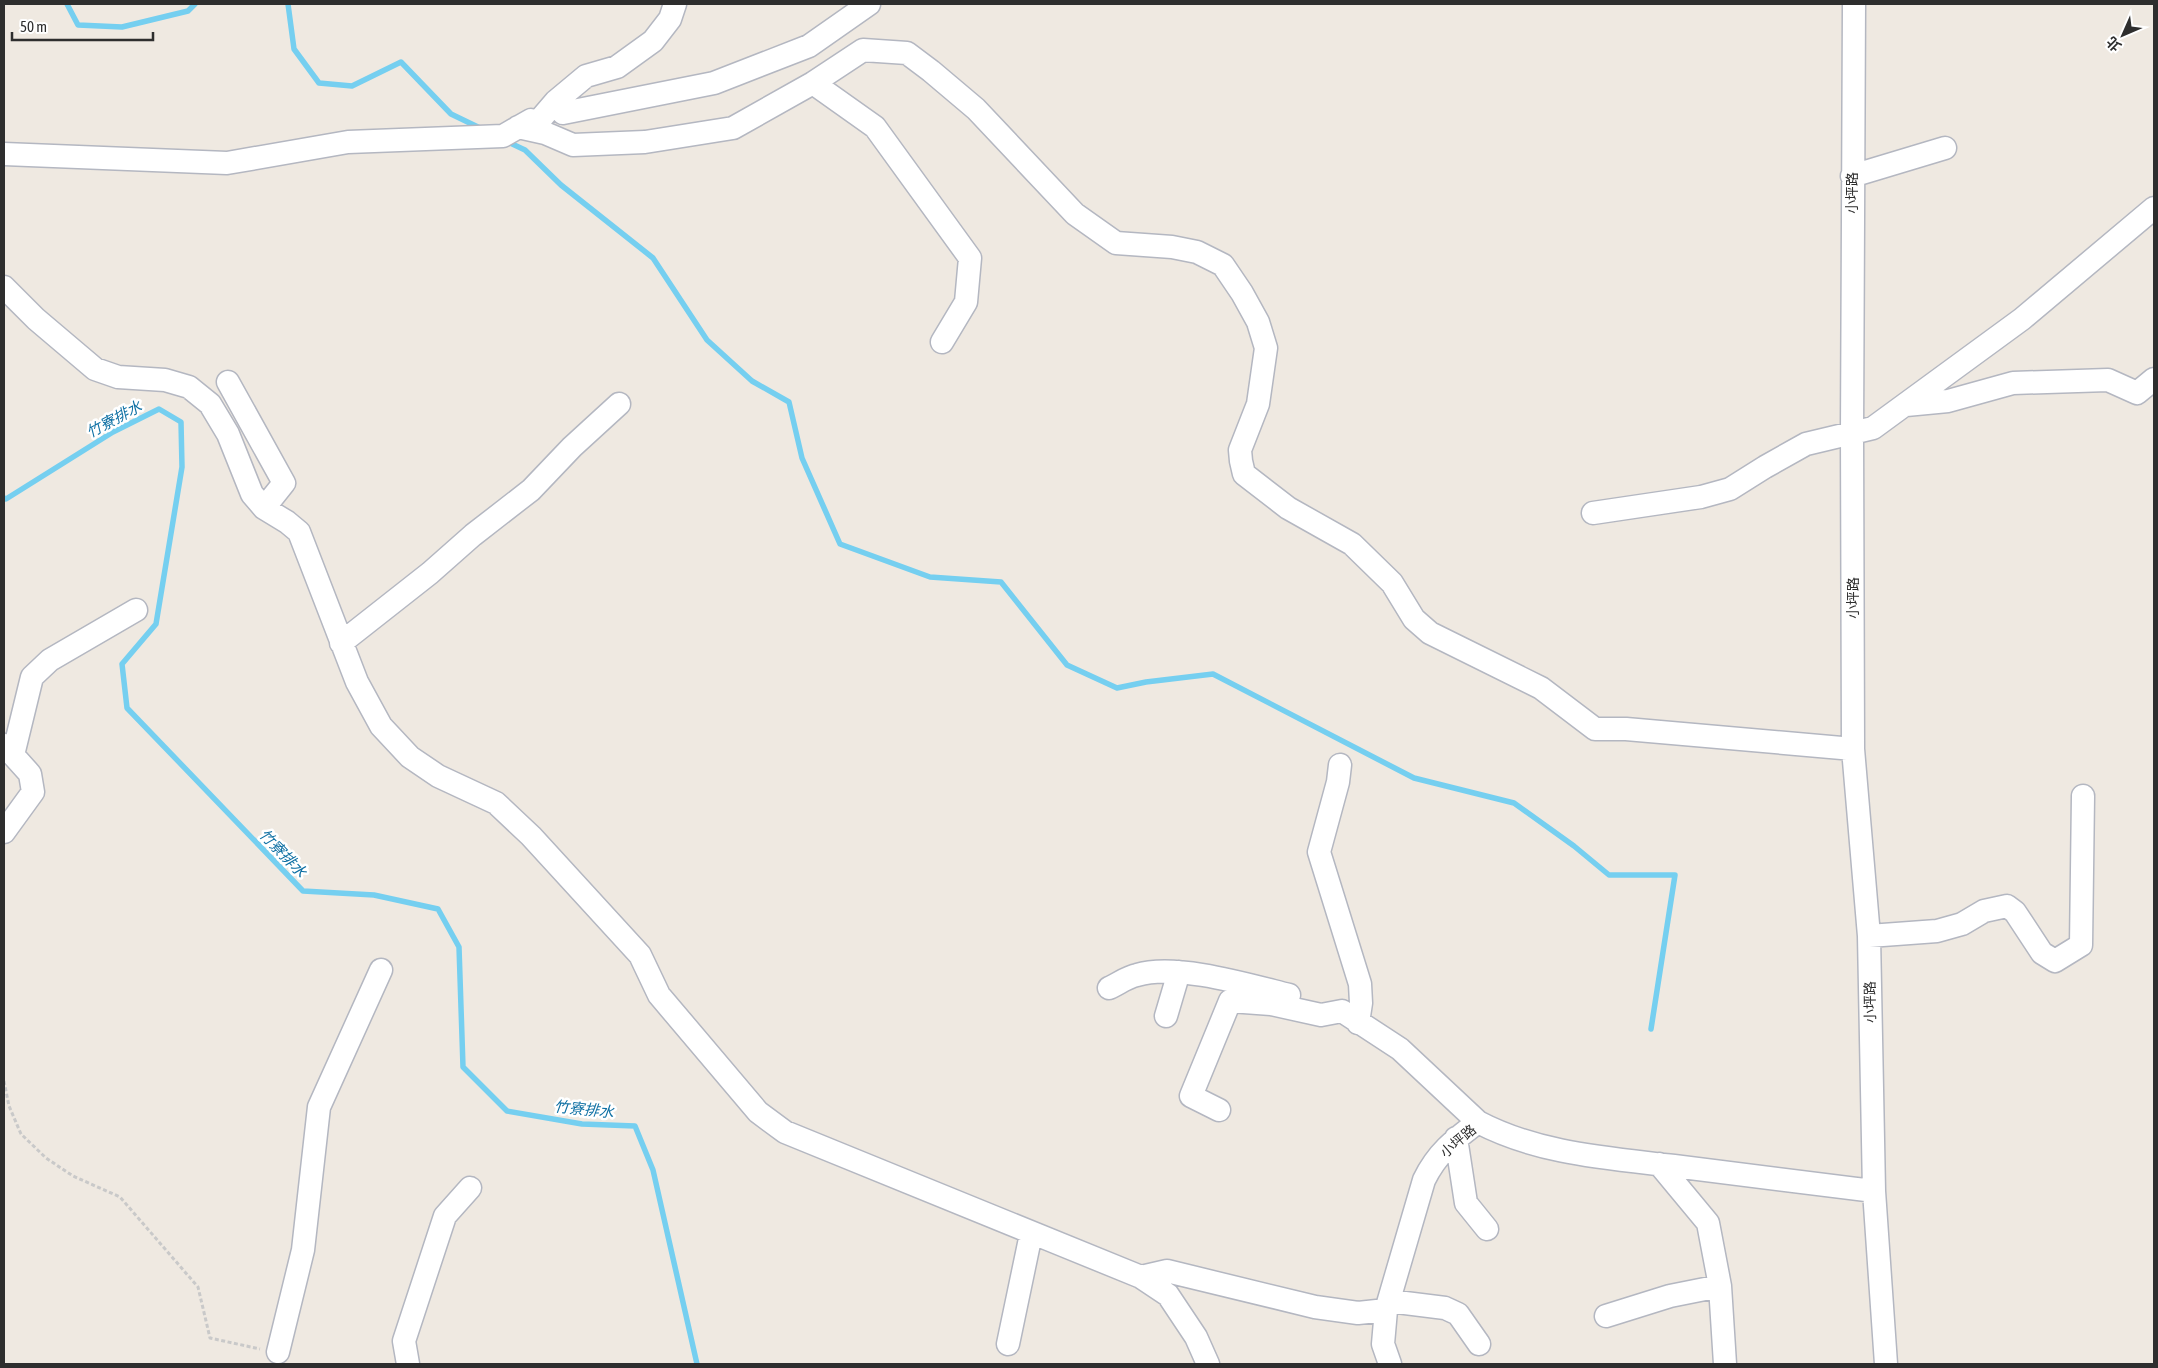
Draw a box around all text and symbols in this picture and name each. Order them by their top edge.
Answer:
scale bar [12,10,154,42]
north arrow [2098,10,2148,60]
text: 50 m [20,18,47,35]
text: 北 [2103,34,2124,55]
street label: 小坪路 [1844,172,1860,214]
water label: 竹寮排水 [84,397,145,441]
street label: 小坪路 [1845,577,1861,619]
water label: 竹寮排水 [256,826,311,881]
street label: 小坪路 [1862,981,1878,1023]
water label: 竹寮排水 [553,1097,616,1121]
street label: 小坪路 [1437,1121,1479,1161]

